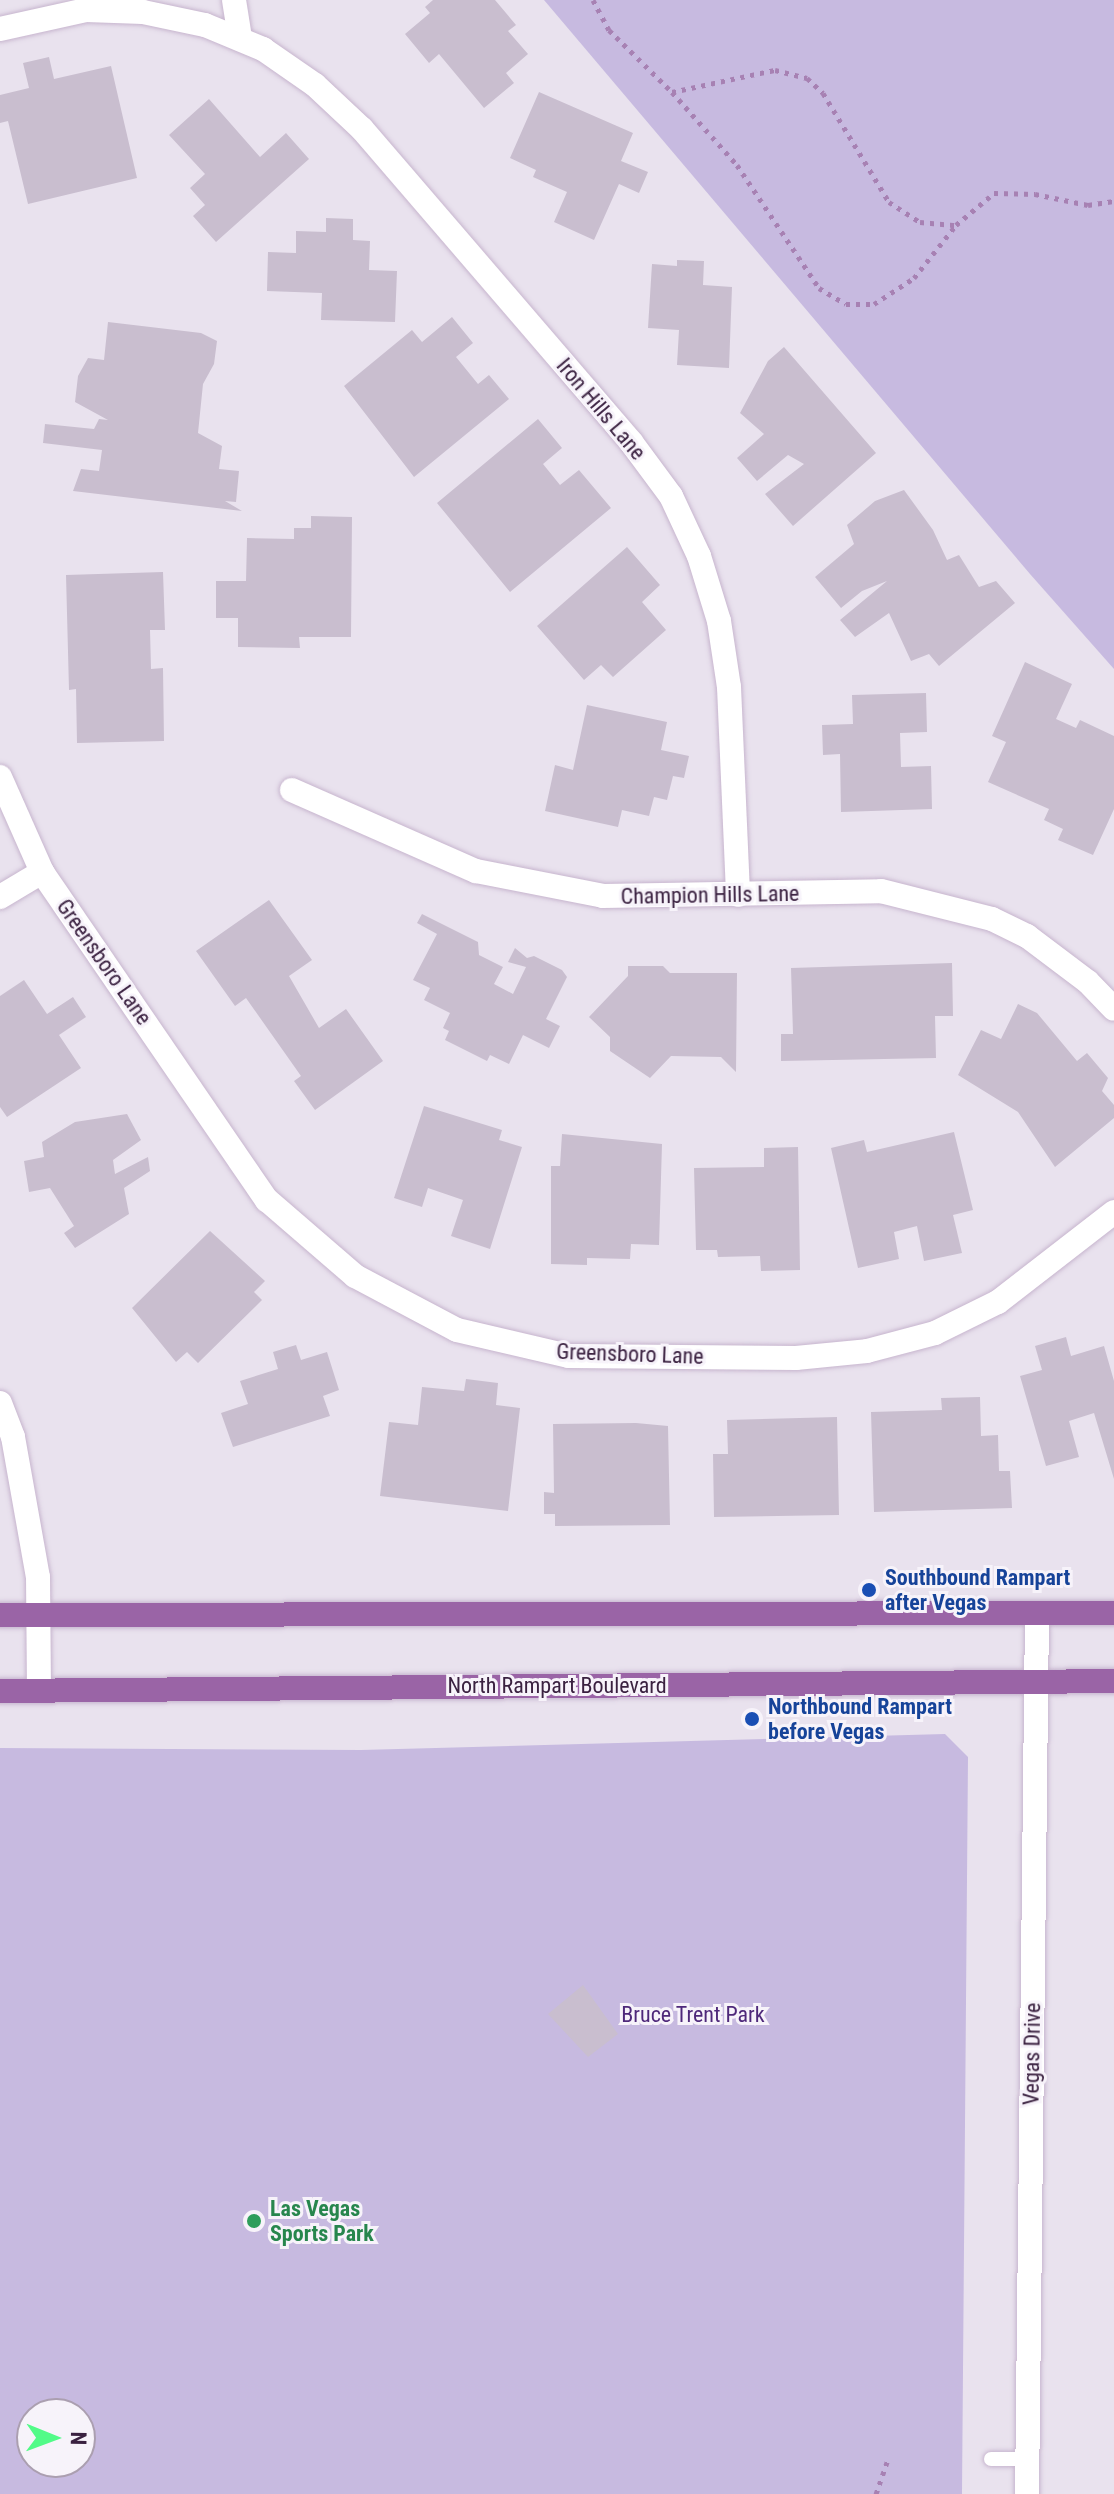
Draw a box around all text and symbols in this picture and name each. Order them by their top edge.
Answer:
street label: Iron Hills Lane [551,353,651,465]
street label: Champion Hills Lane [620,880,800,910]
street label: Greensboro Lane [51,894,157,1030]
street label: Greensboro Lane [556,1338,704,1370]
place label: Southbound Rampart after Vegas [885,1564,1070,1616]
marker: Southbound Rampart after Vegas [860,1581,878,1599]
street label: North Rampart Boulevard [447,1673,667,1699]
place label: Northbound Rampart before Vegas [768,1693,952,1744]
marker: Northbound Rampart before Vegas [743,1710,761,1728]
park label: Bruce Trent Park [621,2002,765,2028]
street label: Vegas Drive [1018,2003,1046,2105]
place label: Las Vegas Sports Park [270,2195,374,2246]
marker: Las Vegas Sports Park [245,2212,263,2230]
north arrow [16,2398,96,2478]
text: N [66,2431,91,2445]

